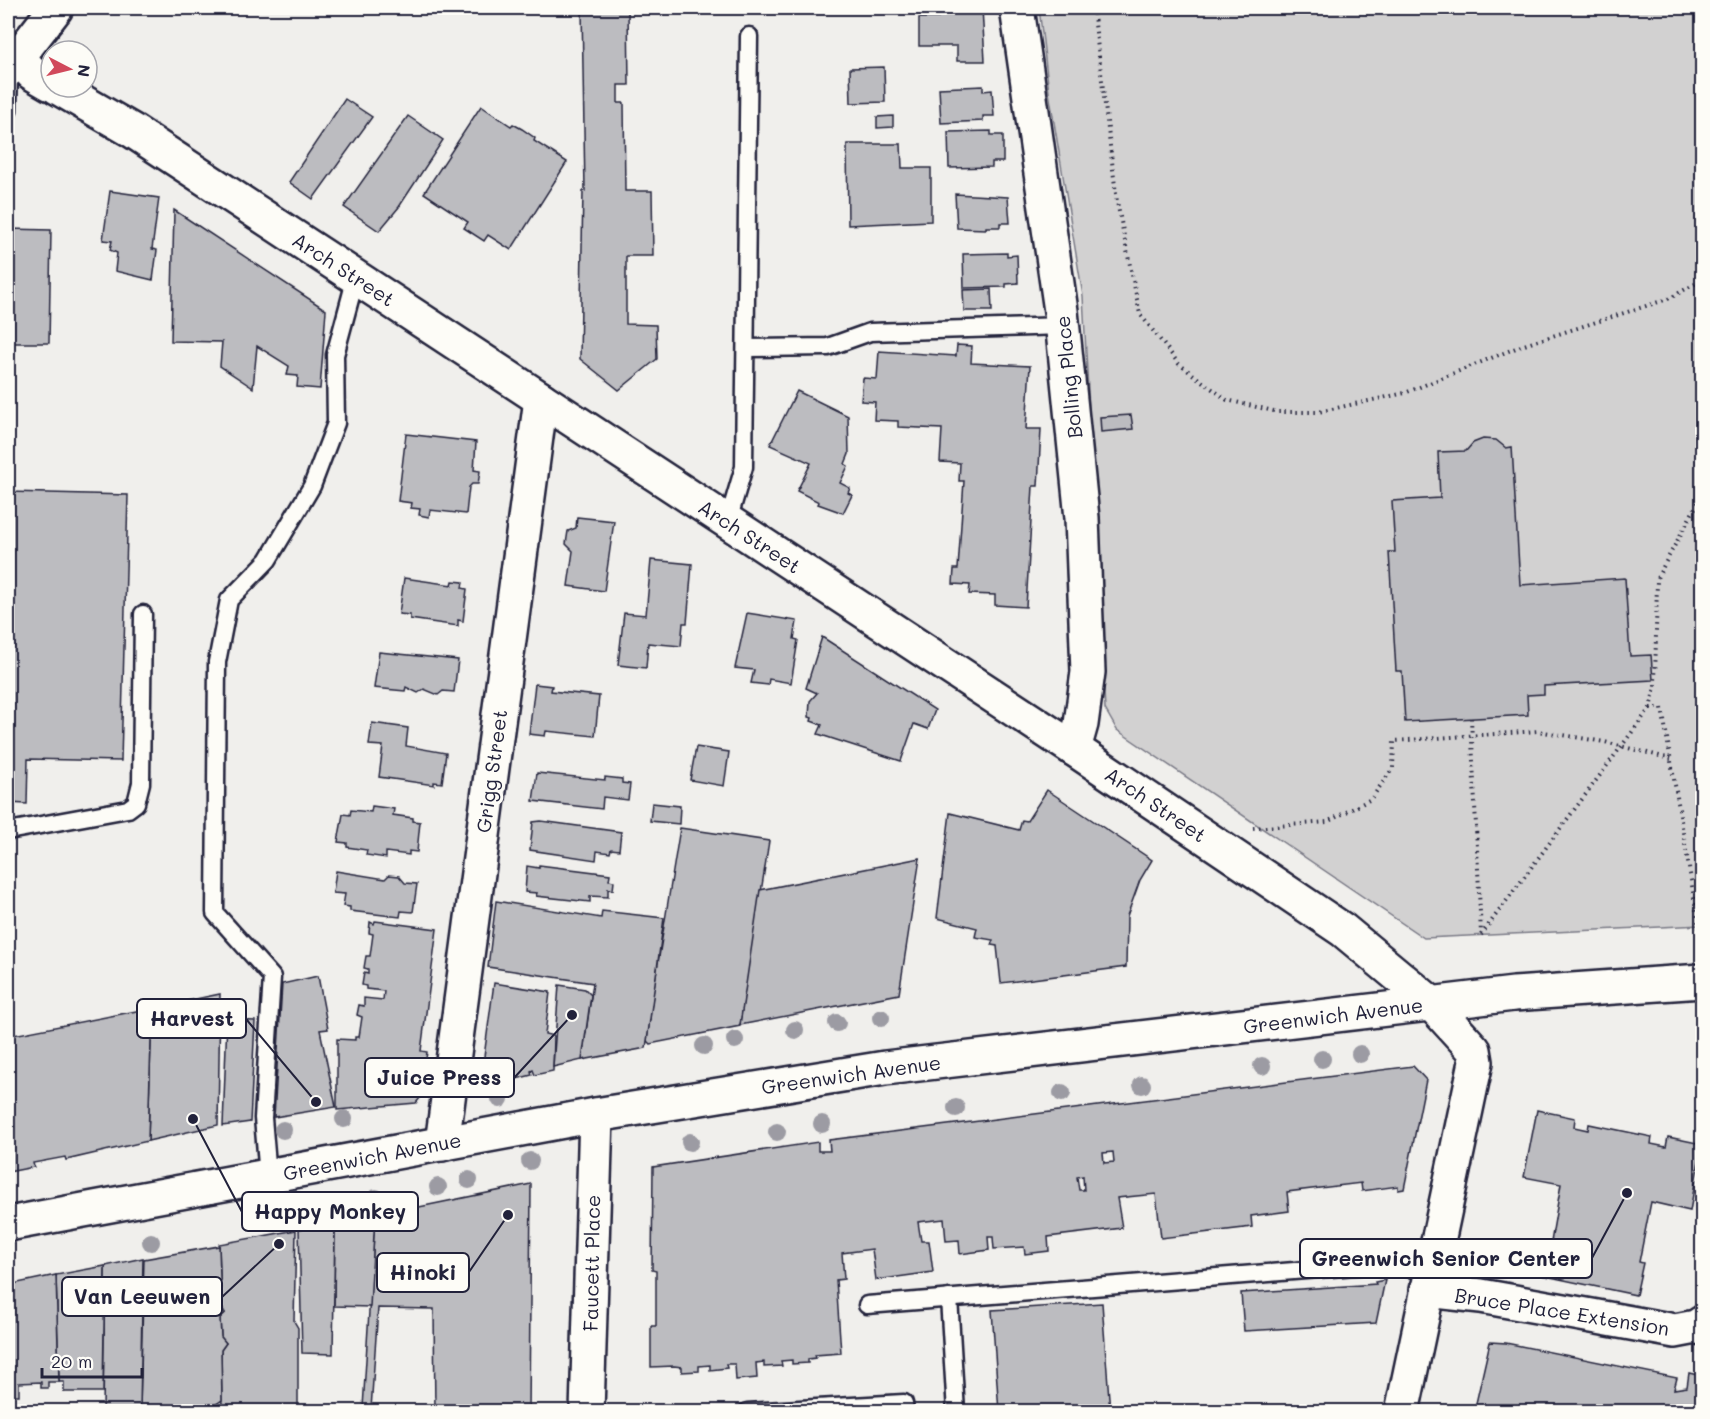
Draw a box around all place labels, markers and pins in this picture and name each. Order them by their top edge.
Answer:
callout: Harvest [137,999,246,1038]
callout: Juice Press [365,1058,514,1097]
callout: Happy Monkey [242,1192,418,1231]
callout: Greenwich Senior Center [1300,1239,1592,1278]
callout: Hinoki [377,1253,469,1292]
callout: Van Leeuwen [62,1277,222,1316]

